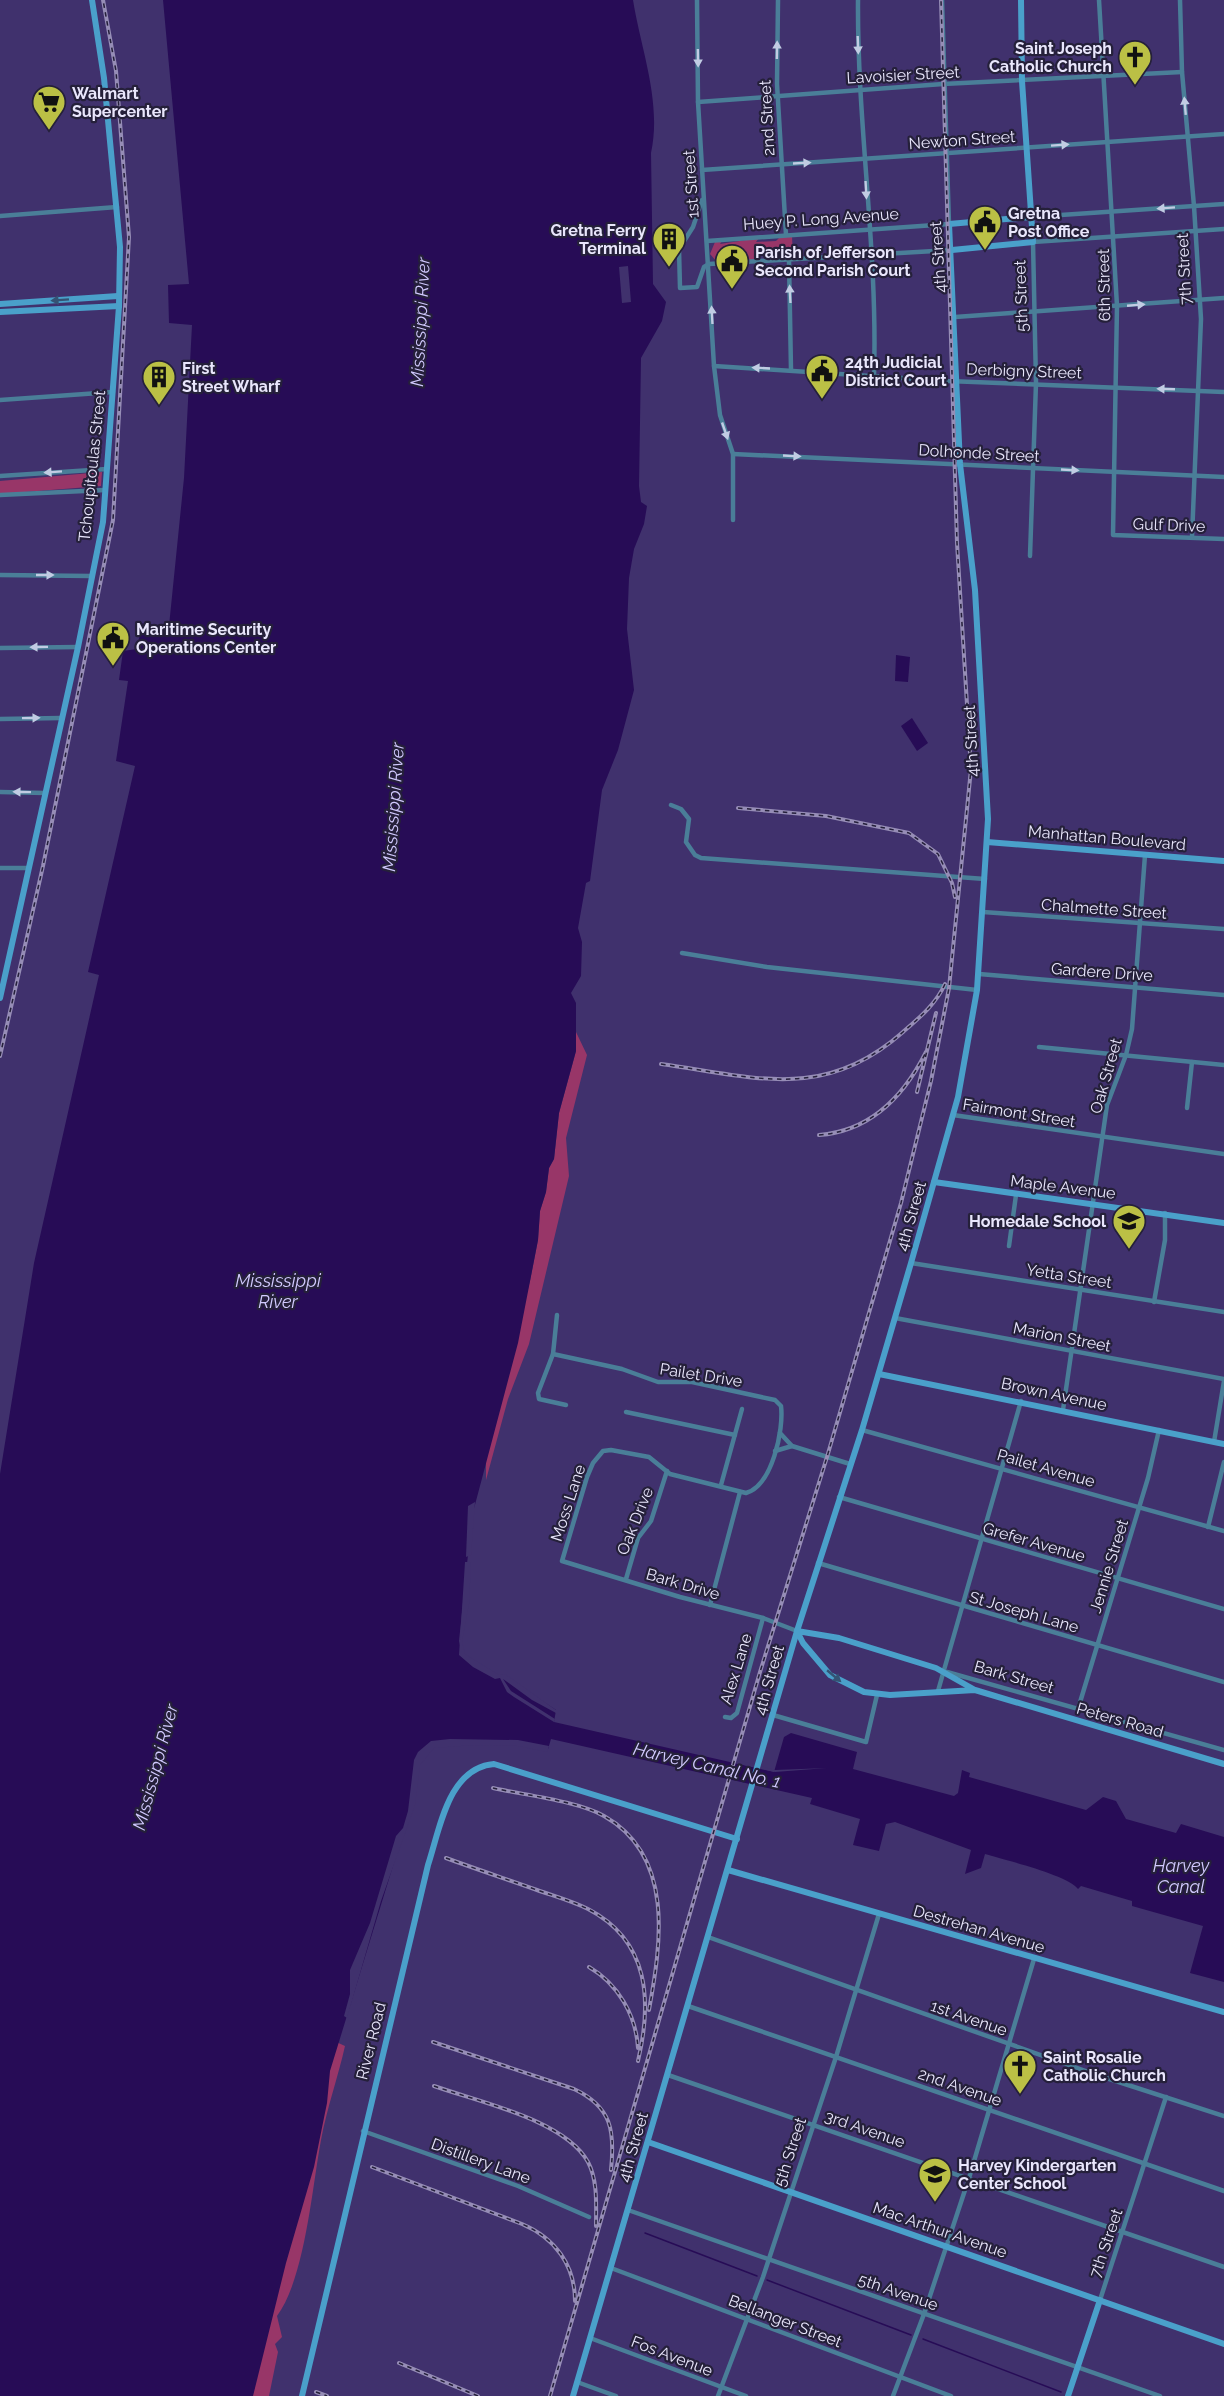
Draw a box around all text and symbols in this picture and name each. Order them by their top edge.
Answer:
one-way arrow [853,35,862,54]
place label: Saint Joseph Catholic Church [989,39,1112,76]
church icon: Saint Joseph Catholic Church [1117,39,1153,86]
one-way arrow [772,41,782,60]
one-way arrow [693,49,702,68]
street label: Lavoisier Street [846,63,961,87]
street label: 2nd Street [755,79,778,156]
supermarket icon: Walmart Supercenter [31,84,67,131]
place label: Walmart Supercenter [72,84,167,121]
one-way arrow [1180,96,1190,115]
street label: Newton Street [908,127,1017,153]
one-way arrow [1050,140,1069,150]
street label: 1st Street [679,149,703,219]
one-way arrow [793,158,812,167]
one-way arrow [862,181,871,200]
one-way arrow [1156,203,1175,213]
street label: Huey P. Long Avenue [743,204,899,234]
public building icon: Gretna Post Office [967,204,1003,251]
place label: Gretna Post Office [1008,204,1090,241]
street label: 4th Street [926,220,950,294]
place label: Gretna Ferry Terminal [551,221,647,258]
building icon: Gretna Ferry Terminal [651,221,687,268]
street label: 7th Street [1173,232,1195,305]
public building icon: Parish of Jefferson Second Parish Court [714,243,750,290]
place label: Parish of Jefferson Second Parish Court [755,243,910,280]
street label: 6th Street [1094,248,1114,322]
water label: Mississippi River [406,256,434,387]
street label: 5th Street [1010,259,1032,332]
one-way arrow [785,284,795,303]
one-way arrow [50,295,69,305]
one-way arrow [1127,300,1146,309]
one-way arrow [708,305,717,324]
public building icon: 24th Judicial District Court [804,353,840,400]
place label: 24th Judicial District Court [845,353,947,390]
building icon: First Street Wharf [141,359,177,406]
place label: First Street Wharf [182,359,281,396]
street label: Derbigny Street [966,359,1083,383]
one-way arrow [752,364,771,373]
one-way arrow [1156,385,1175,394]
street label: Tchoupitoulas Street [75,389,109,543]
one-way arrow [721,422,731,440]
street label: Dolhonde Street [918,440,1041,466]
one-way arrow [782,452,801,461]
one-way arrow [1061,465,1080,474]
one-way arrow [44,468,63,477]
street label: Gulf Drive [1132,514,1206,536]
one-way arrow [36,570,55,580]
public building icon: Maritime Security Operations Center [95,620,131,667]
place label: Maritime Security Operations Center [136,620,276,657]
one-way arrow [30,643,49,652]
street label: 4th Street [960,704,982,777]
one-way arrow [21,713,40,723]
water label: Mississippi River [378,741,408,872]
one-way arrow [13,787,32,797]
street label: Manhattan Boulevard [1027,822,1187,854]
street label: Chalmette Street [1041,895,1168,923]
street label: Gardere Drive [1051,959,1153,985]
street label: Oak Street [1086,1035,1126,1116]
street label: Fairmont Street [961,1095,1077,1131]
street label: Maple Avenue [1009,1171,1117,1203]
street label: 4th Street [892,1178,930,1253]
school or university icon: Homedale School [1111,1203,1147,1250]
place label: Homedale School [969,1212,1107,1231]
street label: Yetta Street [1025,1260,1114,1292]
water label: Mississippi River [235,1270,322,1312]
street label: Marion Street [1012,1318,1113,1356]
street label: Pailet Drive [658,1359,744,1391]
street label: Brown Avenue [1000,1374,1108,1414]
street label: Pailet Avenue [995,1445,1097,1491]
street label: Moss Lane [547,1462,589,1544]
street label: Oak Drive [613,1484,657,1558]
street label: Jennie Street [1086,1516,1132,1615]
street label: Grefer Avenue [981,1518,1087,1566]
street label: Bark Drive [644,1564,722,1604]
street label: St Joseph Lane [967,1587,1081,1637]
street label: Alex Lane [716,1631,756,1707]
street label: 4th Street [750,1642,788,1717]
street label: Bark Street [972,1657,1057,1698]
one-way arrow [826,1669,842,1682]
street label: Peters Road [1074,1699,1166,1741]
water label: Mississippi River [128,1701,182,1832]
water label: Harvey Canal No. 1 [631,1738,783,1792]
water label: Harvey Canal [1153,1855,1210,1897]
street label: Destrehan Avenue [911,1901,1047,1957]
street label: 1st Avenue [928,1996,1010,2040]
street label: River Road [352,2000,390,2082]
church icon: Saint Rosalie Catholic Church [1002,2048,1038,2095]
place label: Saint Rosalie Catholic Church [1043,2048,1166,2085]
street label: 2nd Avenue [916,2064,1004,2110]
street label: 3rd Avenue [822,2106,908,2152]
street label: 4th Street [614,2109,652,2184]
street label: 5th Street [770,2114,810,2189]
street label: Distillery Lane [429,2134,533,2188]
school or university icon: Harvey Kindergarten Center School [917,2156,953,2203]
place label: Harvey Kindergarten Center School [958,2156,1117,2193]
street label: Mac Arthur Avenue [870,2198,1010,2262]
street label: 7th Street [1085,2205,1127,2280]
street label: 5th Avenue [856,2269,940,2315]
street label: Bellanger Street [726,2291,845,2352]
street label: Fos Avenue [629,2332,715,2380]

